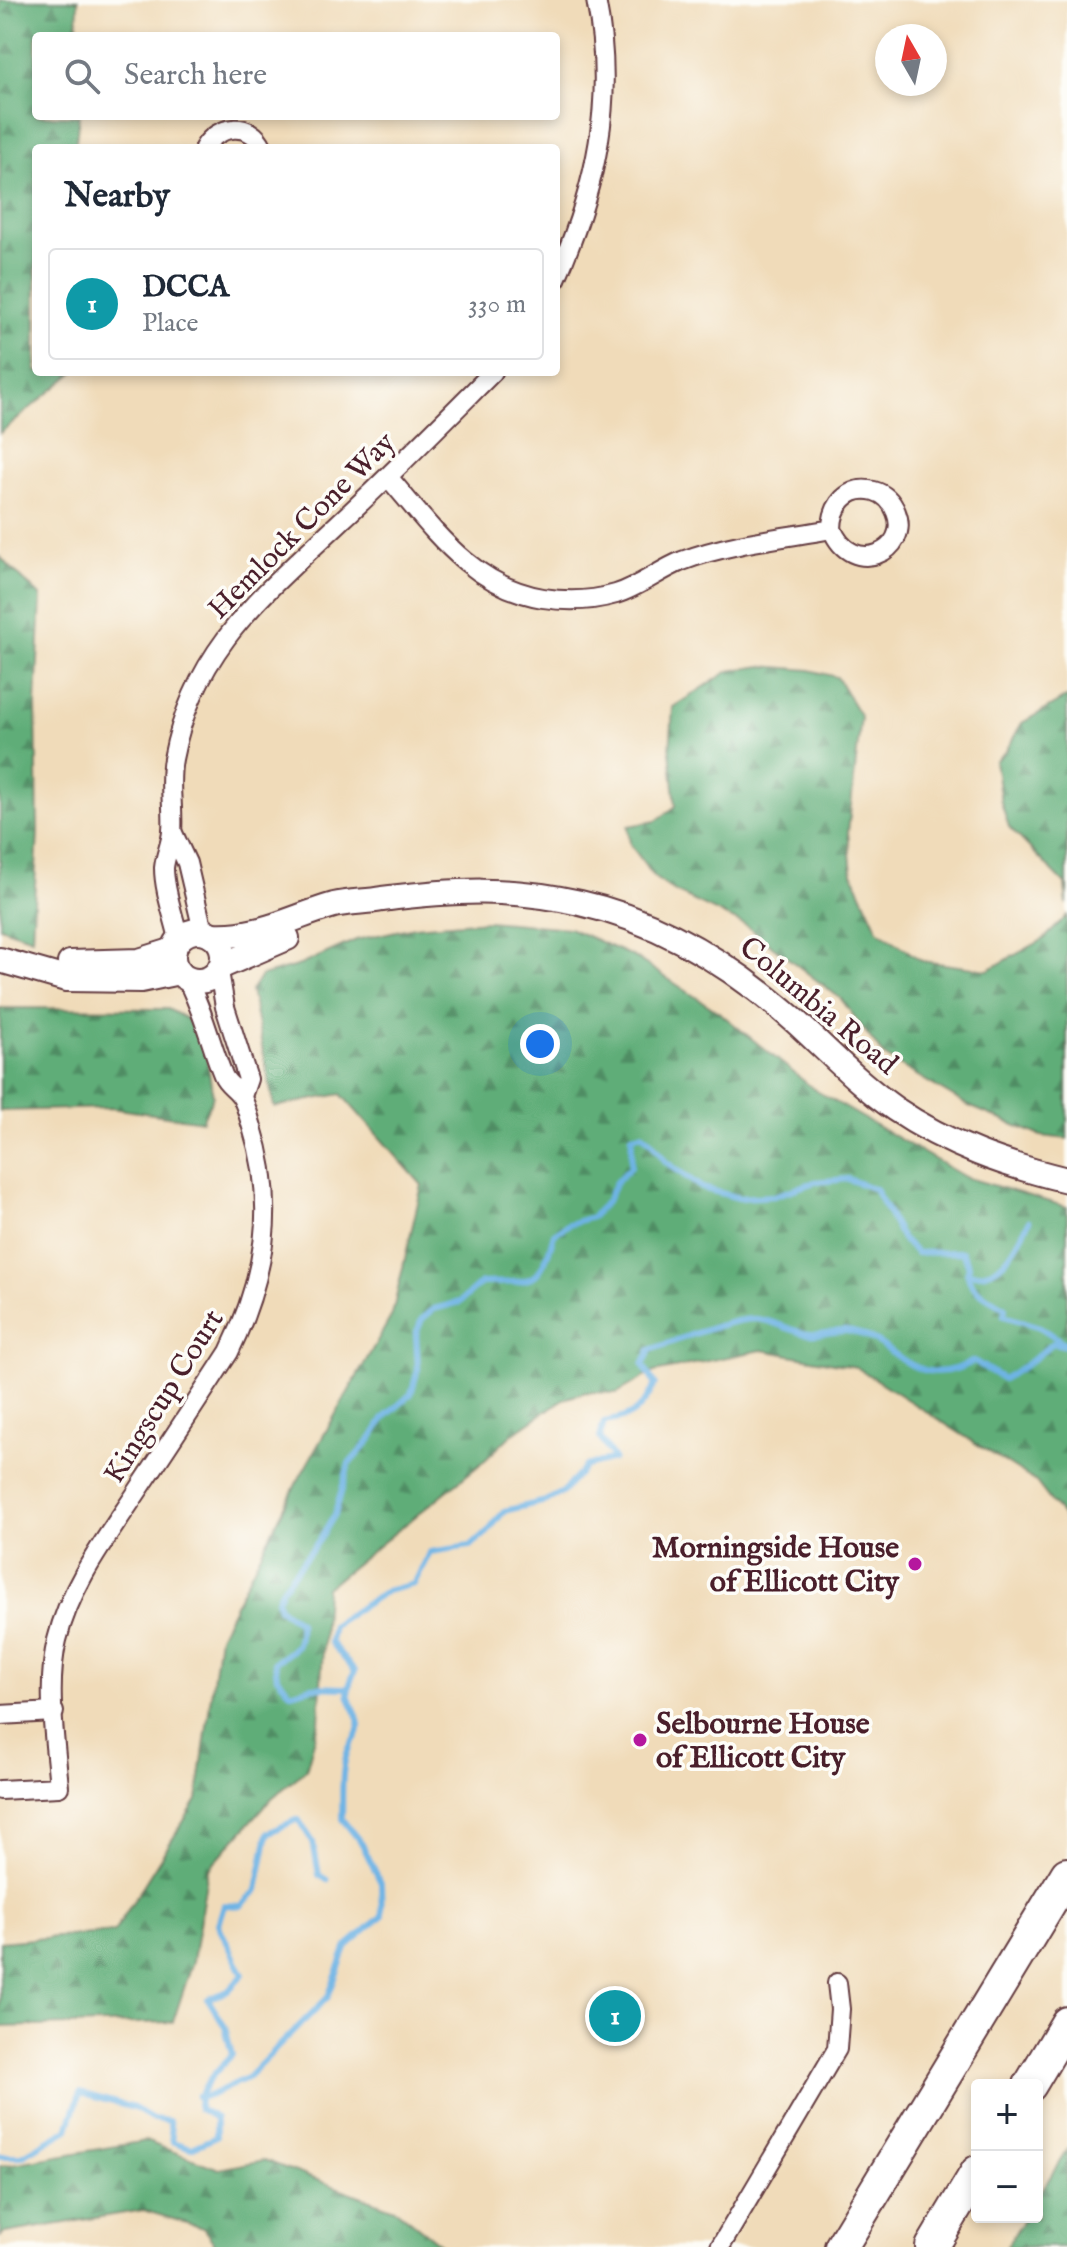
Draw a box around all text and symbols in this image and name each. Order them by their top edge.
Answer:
north arrow [875,24,947,96]
search box [32,32,560,120]
icon: search [60,54,104,98]
text: Search here [124,57,267,95]
text: Nearby [64,175,170,218]
text: DCCA [142,269,229,307]
text: 1 [87,288,97,321]
text: 330 m [468,288,526,321]
text: Place [142,307,198,340]
street label: Hemlock Cone Way [201,424,404,628]
street label: Columbia Road [731,929,906,1085]
your location [520,1024,560,1064]
street label: Kingscup Court [96,1303,233,1491]
place label: Morningside House of Ellicott City [652,1530,900,1602]
marker: Morningside House of Ellicott City [906,1555,924,1573]
place label: Selbourne House of Ellicott City [656,1706,870,1778]
marker: Selbourne House of Ellicott City [631,1731,649,1749]
pin: 1 [589,1986,641,2046]
map controls [971,2079,1043,2223]
button: + [971,2079,1043,2151]
button: − [971,2151,1043,2223]

